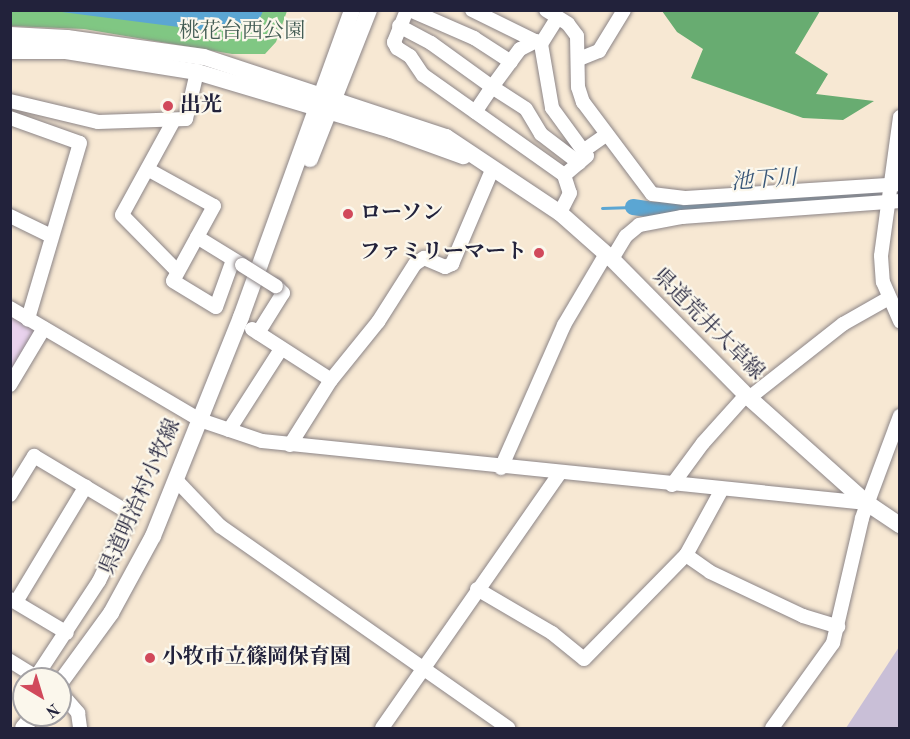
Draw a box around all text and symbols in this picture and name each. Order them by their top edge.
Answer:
park label: 桃花台西公園 [179,19,305,45]
place label: 出光 [180,93,222,119]
marker: 出光 [161,99,175,113]
water label: 池下川 [730,166,798,196]
place label: ローソン [360,201,444,227]
marker: ローソン [341,207,355,221]
place label: ファミリーマート [359,240,527,266]
marker: ファミリーマート [532,246,546,260]
street label: 県道荒井大草線 [647,264,769,386]
street label: 県道明治村小牧線 [95,415,187,579]
place label: 小牧市立篠岡保育園 [162,645,351,671]
marker: 小牧市立篠岡保育園 [143,651,157,665]
north arrow [12,667,72,727]
text: N [42,700,62,720]

